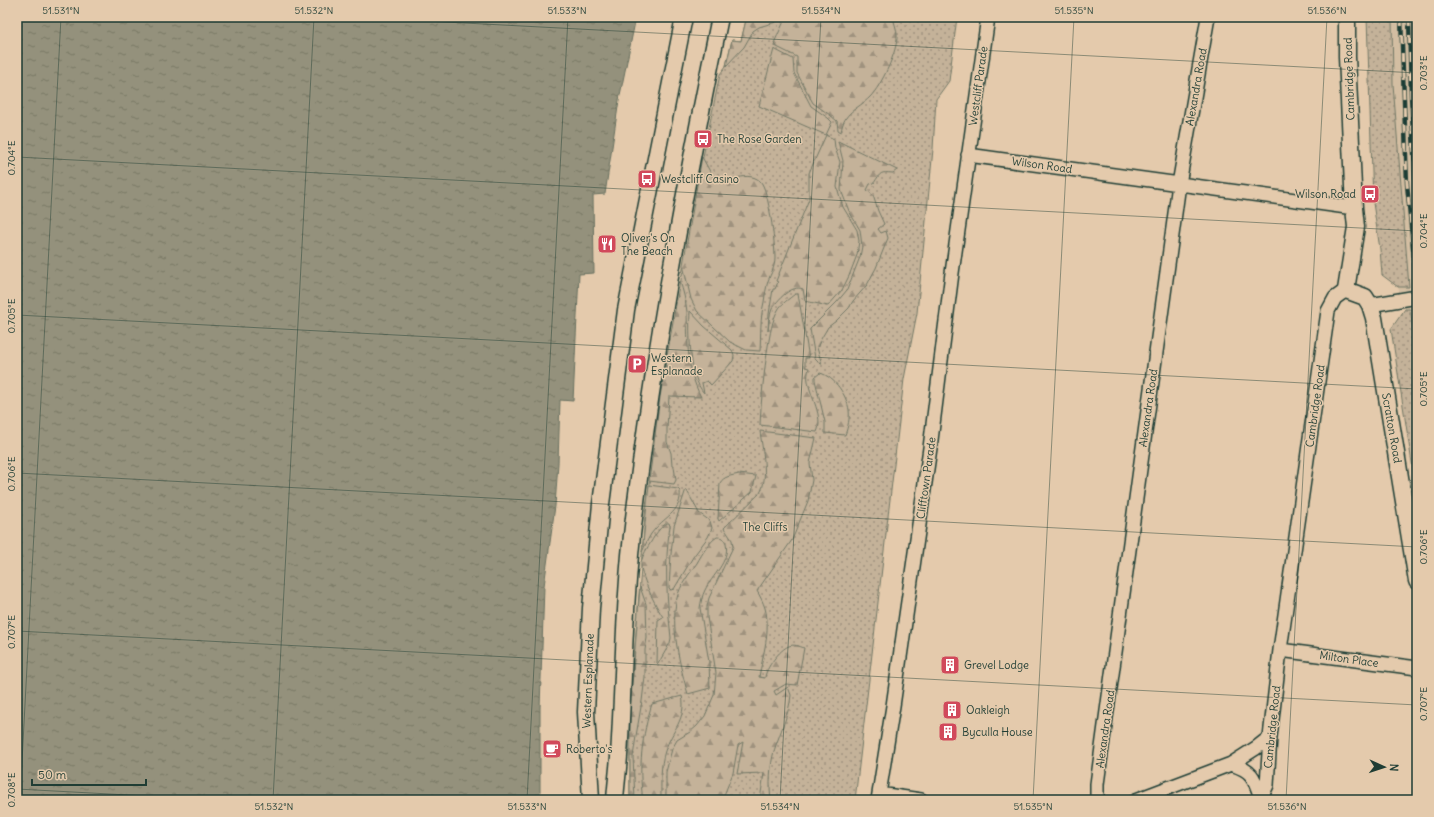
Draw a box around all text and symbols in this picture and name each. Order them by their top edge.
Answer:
text: 51.531°N [42,4,80,17]
text: 51.532°N [295,4,333,17]
text: 51.533°N [547,4,587,17]
text: 51.534°N [801,4,841,17]
text: 51.535°N [1054,4,1094,17]
text: 51.536°N [1307,4,1347,17]
street label: Cambridge Road [1341,37,1357,121]
street label: Westcliff Parade [965,45,991,127]
street label: Alexandra Road [1182,46,1210,127]
text: 0.703°E [1417,55,1430,91]
bus stop icon: The Rose Garden [692,128,714,150]
place label: The Rose Garden [717,132,802,146]
text: 0.704°E [5,140,18,176]
street label: Wilson Road [1011,154,1074,176]
bus stop icon: Westcliff Casino [636,168,658,190]
place label: Westcliff Casino [661,172,739,186]
bus stop icon: Wilson Road [1359,183,1381,205]
place label: Wilson Road [1295,187,1357,201]
text: 0.704°E [1417,213,1430,249]
place label: Oliver's On The Beach [621,231,675,258]
restaurant icon: Oliver's On The Beach [596,233,618,255]
text: 0.705°E [5,298,18,334]
place label: Western Esplanade [651,351,703,378]
parking icon: Western Esplanade [626,353,648,375]
street label: Cambridge Road [1302,363,1328,448]
street label: Alexandra Road [1136,367,1160,448]
text: 0.705°E [1417,371,1430,407]
street label: Scratton Road [1379,392,1405,465]
street label: Clifftown Parade [913,436,939,520]
text: 0.706°E [5,456,18,492]
park label: The Cliffs [742,520,788,534]
text: 0.706°E [1417,529,1430,565]
text: 0.707°E [5,615,18,649]
street label: Western Esplanade [579,633,597,729]
street label: Milton Place [1319,648,1379,670]
building icon: Grevel Lodge [939,654,961,676]
place label: Grevel Lodge [964,658,1029,672]
street label: Cambridge Road [1261,684,1283,769]
text: 0.707°E [1417,687,1430,721]
street label: Alexandra Road [1093,688,1117,769]
building icon: Oakleigh [941,699,963,721]
place label: Oakleigh [966,703,1010,717]
building icon: Byculla House [937,721,959,743]
place label: Byculla House [962,725,1033,739]
cafe icon: Roberto's [541,738,563,760]
place label: Roberto's [566,742,612,756]
north arrow [1364,747,1404,787]
scale bar [32,761,146,787]
text: N [1387,763,1401,772]
text: 50 m [38,767,67,782]
text: 0.708°E [5,772,18,808]
text: 51.532°N [255,800,293,813]
text: 51.533°N [507,800,547,813]
text: 51.534°N [760,800,800,813]
text: 51.535°N [1013,800,1053,813]
text: 51.536°N [1267,800,1307,813]

